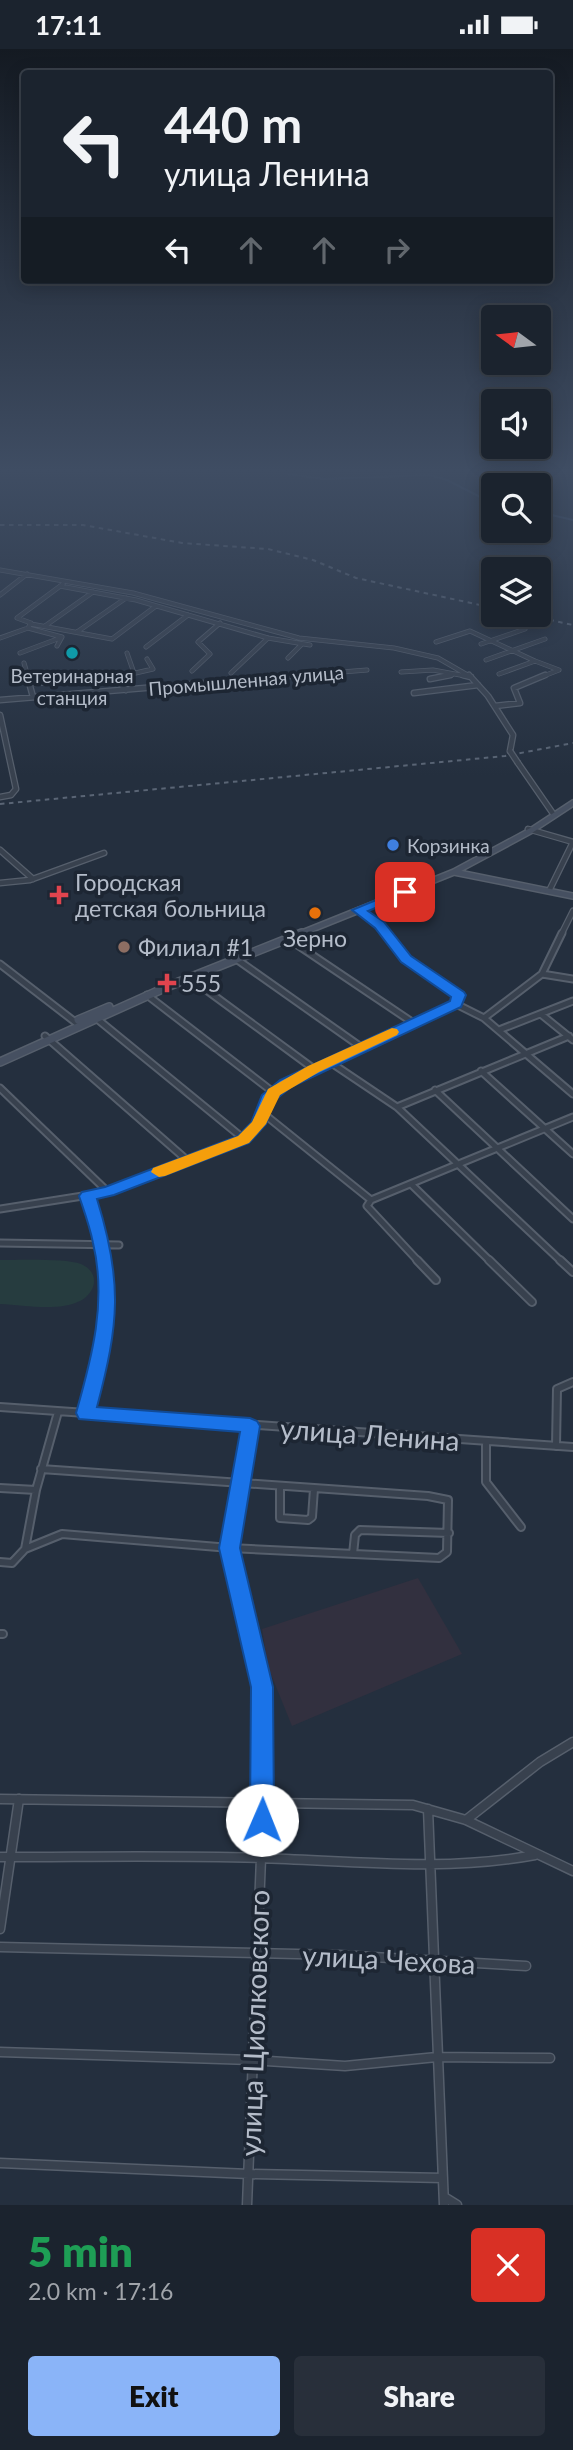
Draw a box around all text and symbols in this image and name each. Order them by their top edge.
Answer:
text: 17:11 [35,9,102,41]
text: 440 m [164,95,302,153]
icon: left [49,98,140,189]
text: улица Ленина [164,154,370,193]
icon: left [159,231,197,269]
icon: ahead [232,231,270,269]
icon: ahead [305,231,343,269]
icon: right [378,231,416,269]
north arrow [481,305,551,375]
map controls [481,305,551,627]
button: sound [481,389,551,459]
button: search [481,473,551,543]
button: layers [481,557,551,627]
marker: Ветеринарная станция [64,645,80,661]
street label: Промышленная улица [147,660,345,700]
place label: Ветеринарная станция [10,664,134,709]
place label: Корзинка [407,834,490,857]
marker: Корзинка [385,837,401,853]
pin [375,862,435,922]
place label: Городская детская больница [75,868,266,922]
icon: arrive [386,873,424,911]
marker: Городская детская больница [49,885,69,905]
marker: Зерно [307,905,323,921]
place label: Зерно [283,924,347,952]
place label: Филиал #1 [138,933,253,961]
marker: Филиал #1 [116,939,132,955]
place label: 555 [181,969,221,997]
marker: 555 [159,975,175,991]
street label: улица Ленина [279,1411,461,1457]
position arrow [225,1783,299,1857]
street label: улица Циолковского [232,1889,276,2157]
street label: улица Чехова [302,1937,476,1981]
text: 5 min [28,2226,133,2276]
button: close [471,2228,545,2302]
text: 2.0 km · 17:16 [28,2277,173,2305]
button: Exit [28,2356,280,2436]
button: Share [294,2356,545,2436]

